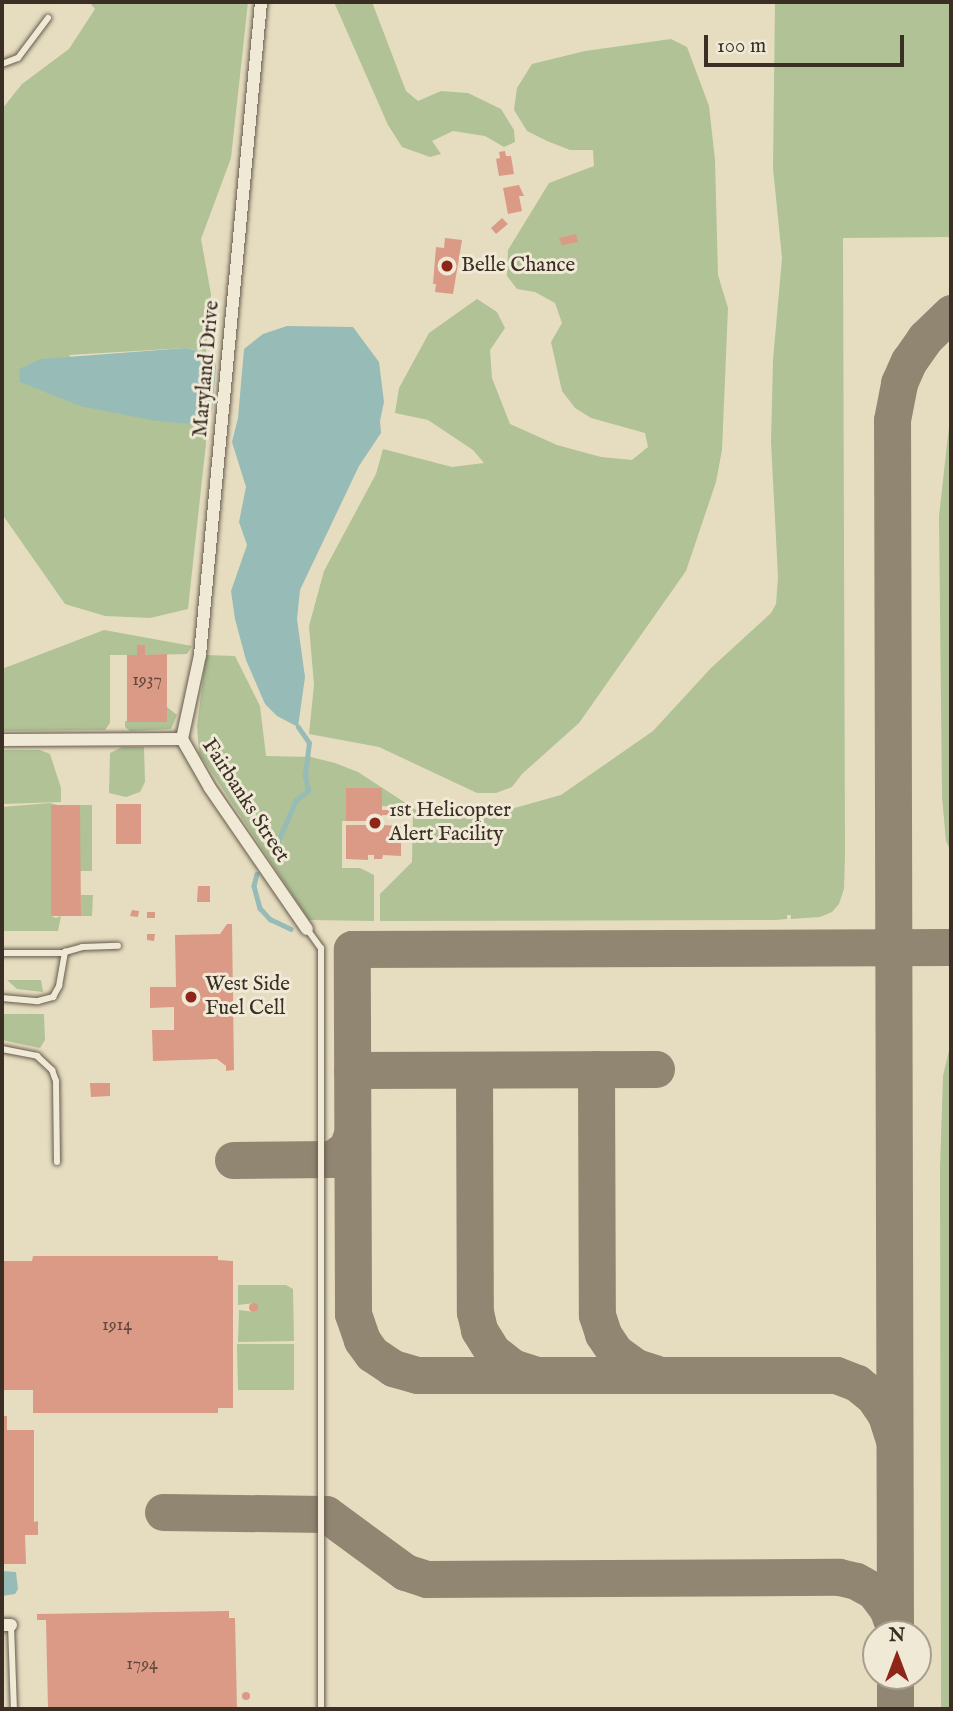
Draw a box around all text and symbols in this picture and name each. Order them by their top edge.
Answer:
scale bar [708,21,908,65]
text: 100 m [717,33,766,60]
place label: Belle Chance [461,253,575,279]
marker: Belle Chance [439,258,455,274]
street label: Maryland Drive [188,299,226,439]
house number: 1937 [132,670,162,692]
street label: Fairbanks Street [196,734,294,868]
place label: 1st Helicopter Alert Facility [389,798,511,848]
marker: 1st Helicopter Alert Facility [367,815,383,831]
place label: West Side Fuel Cell [205,972,290,1022]
marker: West Side Fuel Cell [183,989,199,1005]
house number: 1914 [102,1315,132,1337]
north arrow [862,1620,932,1690]
text: N [889,1624,905,1648]
house number: 1794 [126,1654,158,1676]

